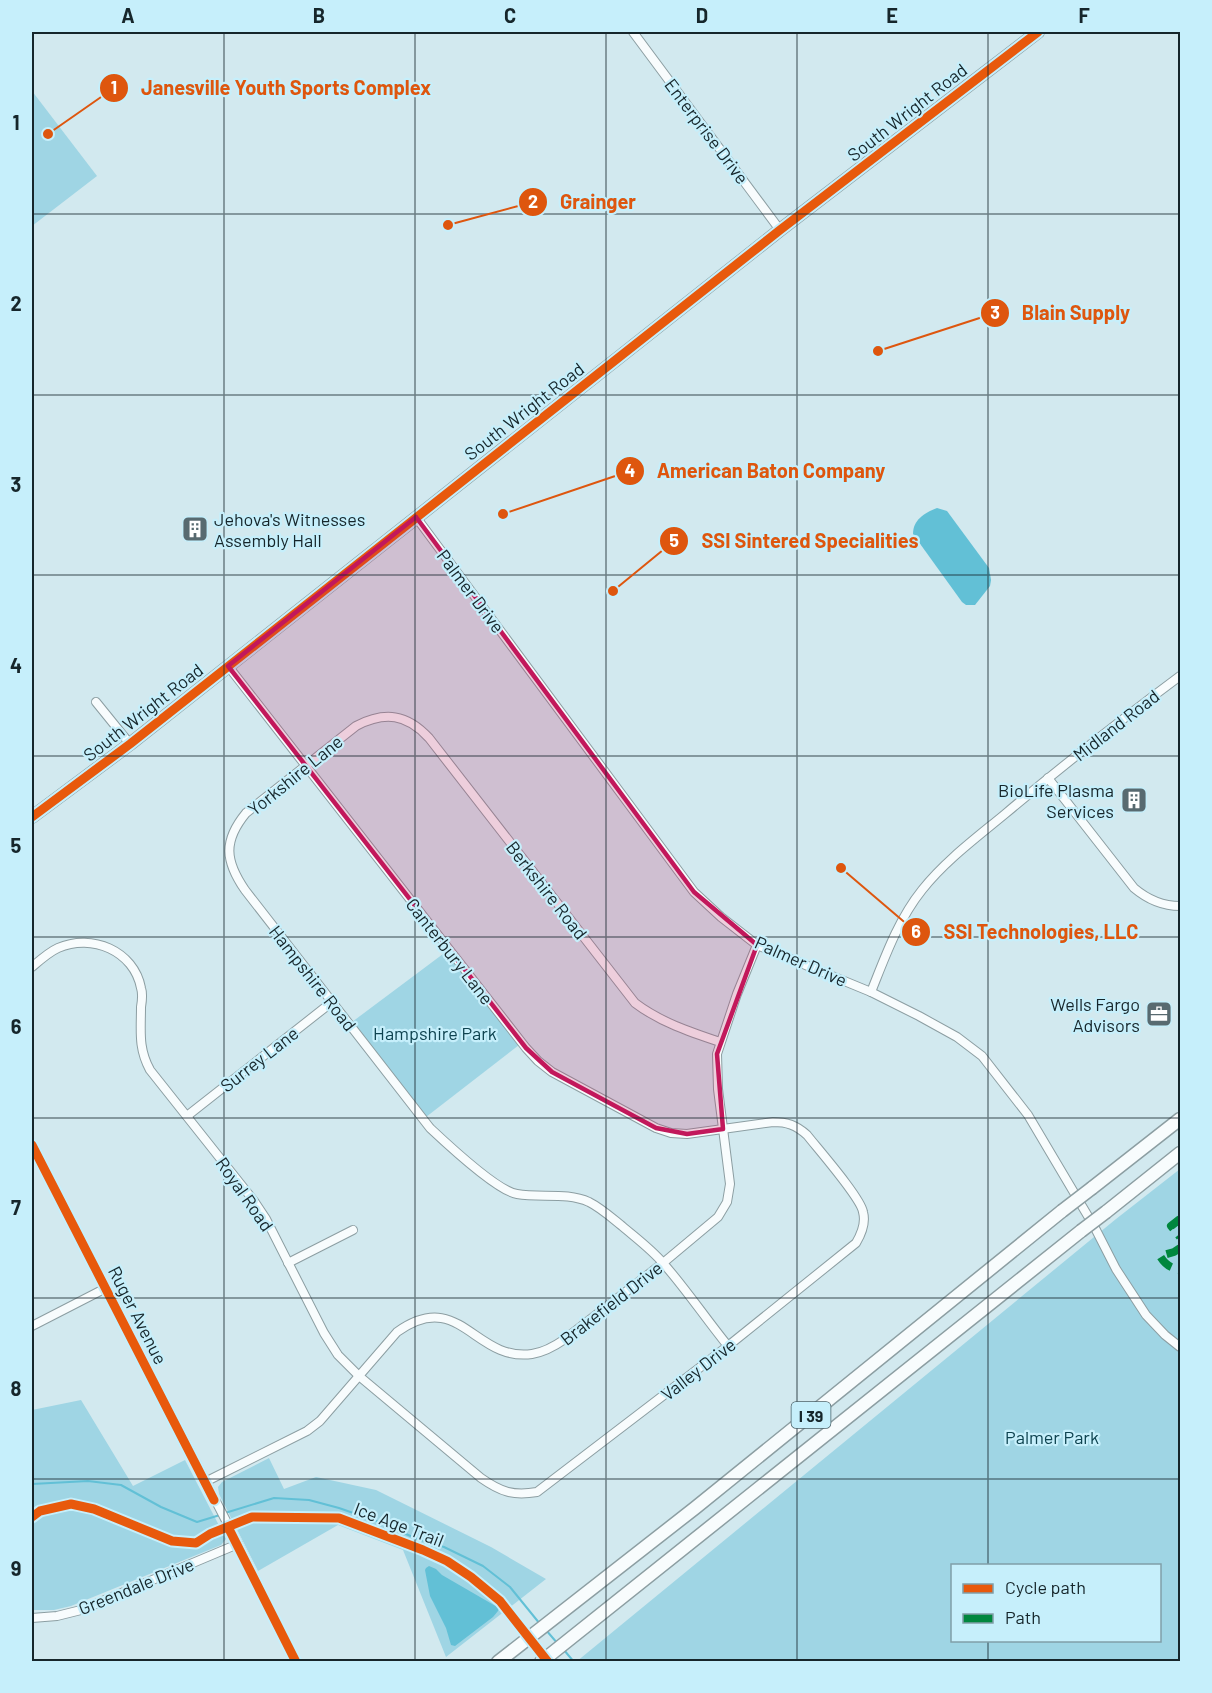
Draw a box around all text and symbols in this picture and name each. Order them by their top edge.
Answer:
text: A [121,3,135,27]
text: B [313,3,325,27]
text: C [504,3,516,27]
text: D [696,3,708,27]
text: E [886,3,898,27]
text: F [1078,3,1090,27]
street label: South Wright Road [843,58,971,166]
callout: Janesville Youth Sports Complex [99,69,443,107]
street label: Enterprise Drive [660,74,754,188]
text: Janesville Youth Sports Complex [141,75,431,99]
text: 1 [111,76,117,98]
text: 1 [12,110,20,134]
callout: Grainger [518,183,648,221]
text: Grainger [560,189,636,213]
text: 2 [528,190,538,212]
text: 2 [10,291,22,315]
callout: Blain Supply [980,294,1142,332]
text: Blain Supply [1022,300,1130,324]
text: 3 [990,301,1000,323]
street label: South Wright Road [460,357,588,465]
callout: American Baton Company [615,452,897,490]
text: American Baton Company [657,458,885,482]
text: 4 [625,459,636,481]
text: 3 [11,472,21,496]
place label: Jehova's Witnesses Assembly Hall [214,508,365,551]
building icon: Jehova's Witnesses Assembly Hall [180,514,210,544]
callout: SSI Sintered Specialities [659,522,930,560]
text: SSI Sintered Specialities [701,528,919,552]
text: 5 [669,529,679,551]
street label: Palmer Drive [433,545,509,637]
text: 4 [10,653,22,677]
street label: South Wright Road [79,658,207,766]
street label: Midland Road [1068,684,1164,766]
street label: Yorkshire Lane [243,730,347,820]
place label: BioLife Plasma Services [998,779,1114,822]
building icon: BioLife Plasma Services [1119,785,1149,815]
text: 5 [11,833,22,857]
street label: Berkshire Road [502,836,592,944]
street label: Canterbury Lane [402,893,498,1009]
callout: SSI Technologies, LLC [901,913,1150,951]
text: SSI Technologies, LLC [944,919,1138,943]
text: 6 [911,920,921,942]
street label: Hampshire Road [265,921,361,1035]
street label: Palmer Drive [752,931,850,991]
place label: Wells Fargo Advisors [1050,993,1140,1036]
office icon: Wells Fargo Advisors [1144,999,1174,1029]
text: 6 [11,1014,22,1038]
street label: Surrey Lane [216,1022,302,1096]
park label: Hampshire Park [373,1022,497,1044]
street label: Royal Road [212,1153,278,1235]
text: 7 [11,1195,21,1219]
street label: Brakefield Drive [556,1256,666,1350]
street label: Ruger Avenue [104,1262,172,1368]
street label: Valley Drive [656,1333,740,1405]
text: 8 [11,1376,22,1400]
road number: I 39 [792,1402,830,1428]
park label: Palmer Park [1005,1426,1099,1448]
street label: Ice Age Trail [351,1497,447,1551]
street label: Greendale Drive [75,1553,197,1619]
text: 9 [11,1556,21,1580]
legend [951,1564,1161,1642]
text: Cycle path [1005,1576,1086,1598]
text: Path [1005,1606,1041,1628]

